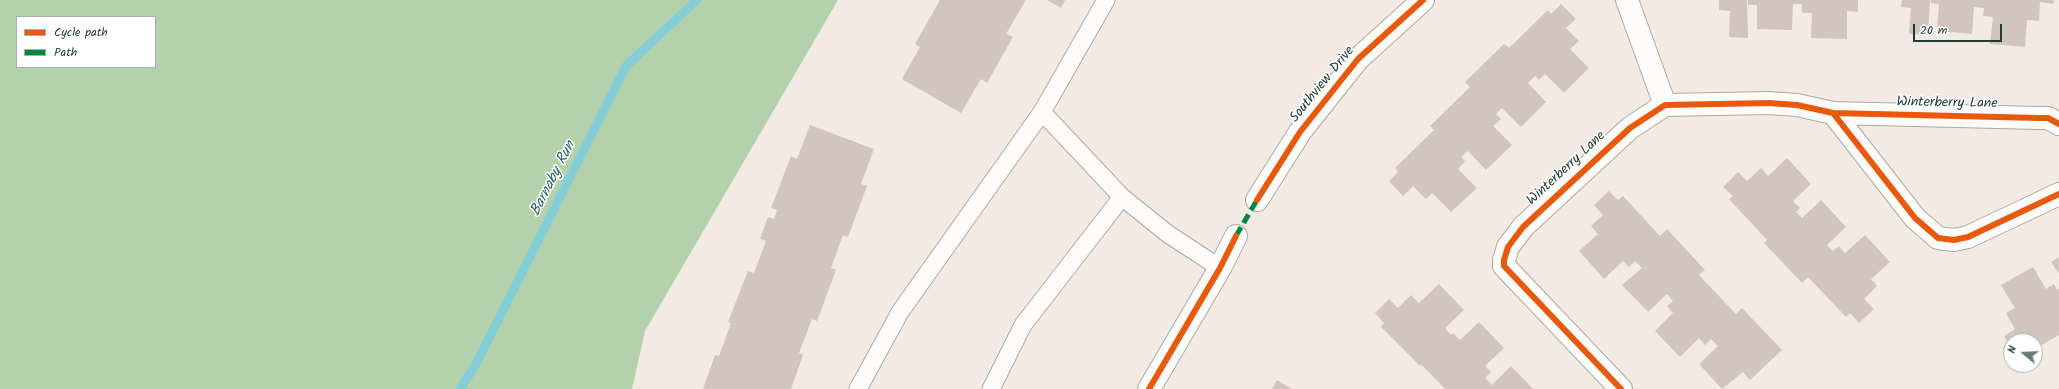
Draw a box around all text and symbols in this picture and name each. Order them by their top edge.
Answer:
legend [16,16,156,68]
scale bar [1915,16,2004,42]
text: 20 m [1920,21,1947,40]
text: Cycle path [54,23,108,42]
text: Path [54,43,77,62]
street label: Southview Drive [1287,43,1359,127]
street label: Winterberry Lane [1896,95,1998,113]
street label: Winterberry Lane [1524,128,1610,210]
water label: Barnaby Run [527,139,581,219]
north arrow [2003,333,2043,373]
text: N [2003,344,2022,356]

